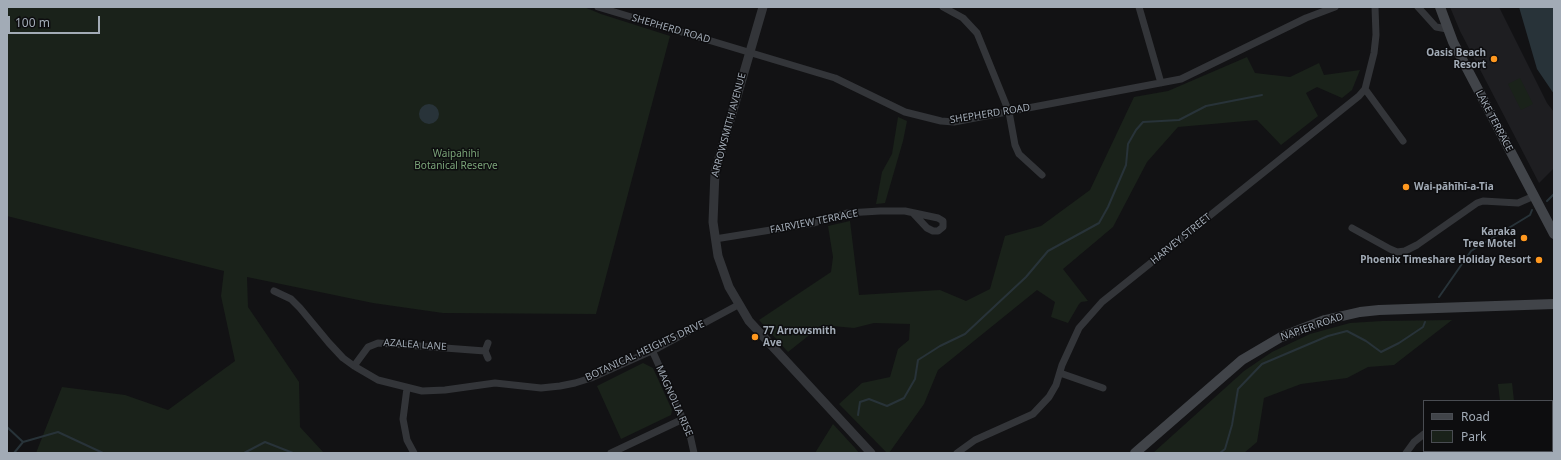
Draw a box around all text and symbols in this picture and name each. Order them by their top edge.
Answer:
scale bar [10,8,102,34]
street label: SHEPHERD ROAD [630,12,712,46]
text: 100 m [15,14,50,31]
place label: Oasis Beach Resort [1426,47,1486,70]
marker: Oasis Beach Resort [1489,54,1499,64]
street label: ARROWSMITH AVENUE [709,72,749,178]
street label: LAKE TERRACE [1473,88,1515,154]
street label: SHEPHERD ROAD [949,102,1031,126]
park label: Waipahihi Botanical Reserve [414,148,498,172]
place label: Wai-pāhīhī-a-Tia [1414,181,1494,193]
marker: Wai-pāhīhī-a-Tia [1401,182,1411,192]
street label: FAIRVIEW TERRACE [769,208,859,236]
street label: HARVEY STREET [1149,211,1213,267]
place label: Karaka Tree Motel [1463,226,1516,250]
marker: Karaka Tree Motel [1519,233,1529,243]
place label: Phoenix Timeshare Holiday Resort [1360,254,1531,266]
marker: Phoenix Timeshare Holiday Resort [1534,255,1544,265]
street label: NAPIER ROAD [1279,311,1345,343]
street label: BOTANICAL HEIGHTS DRIVE [584,318,706,384]
place label: 77 Arrowsmith Ave [763,325,836,348]
marker: 77 Arrowsmith Ave [750,332,760,342]
street label: AZALEA LANE [383,337,447,353]
street label: MAGNOLIA RISE [653,364,695,438]
legend [1423,400,1553,452]
text: Road [1461,408,1490,425]
text: Park [1461,428,1486,445]

